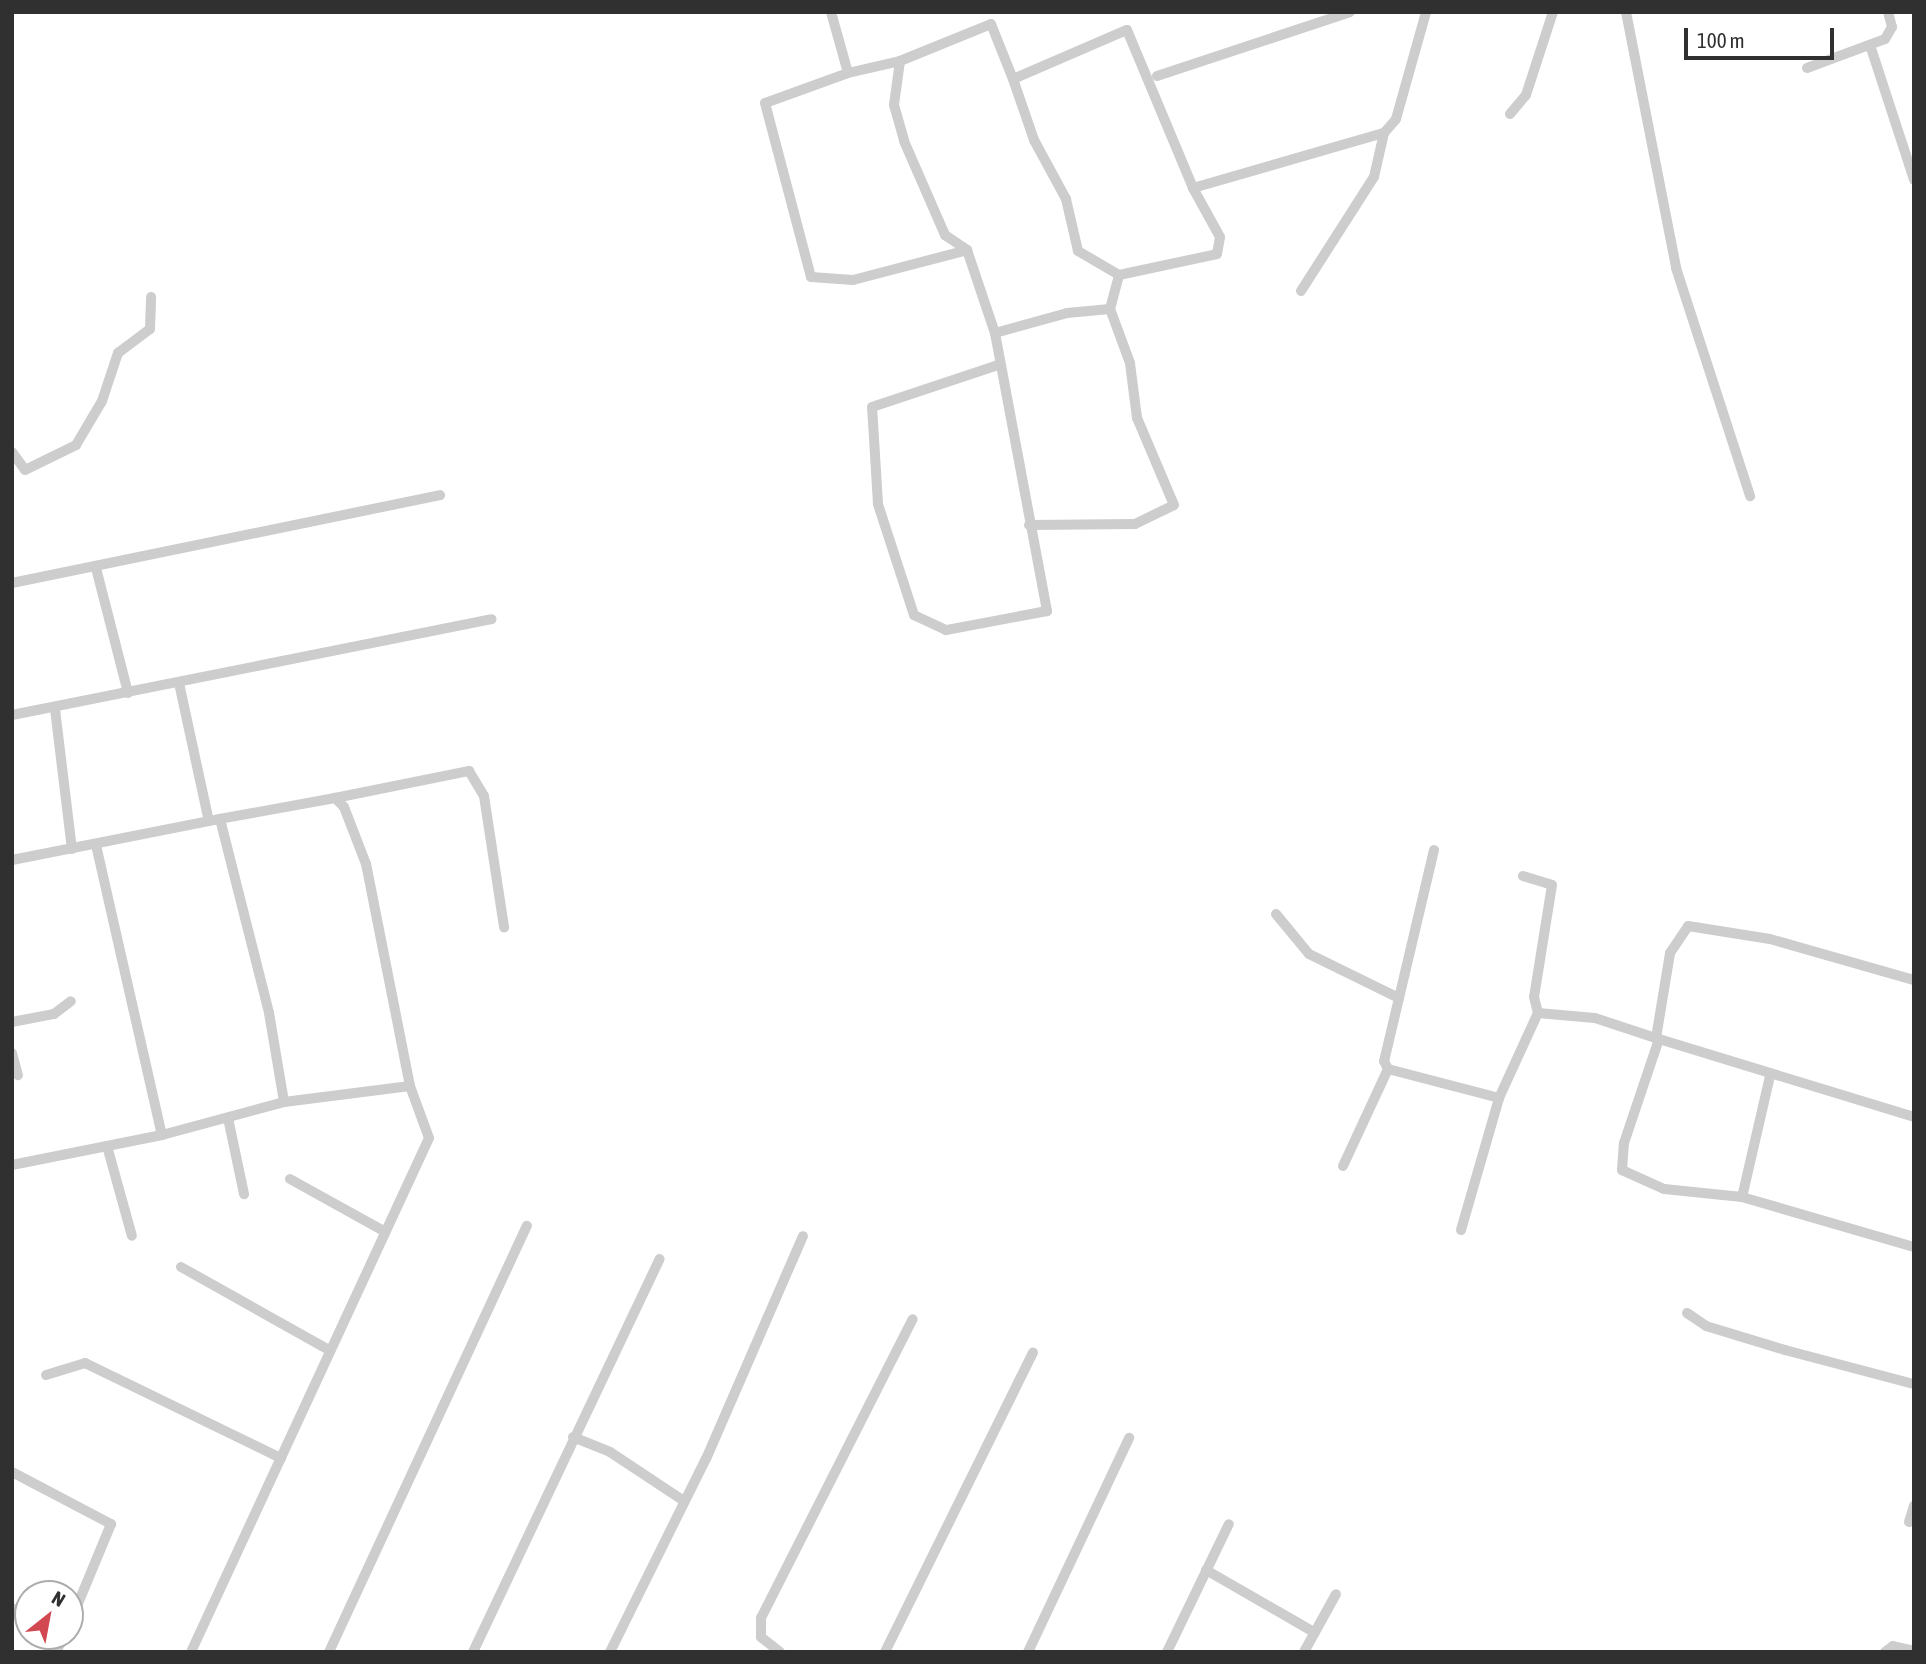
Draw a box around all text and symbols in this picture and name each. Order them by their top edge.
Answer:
scale bar [1688,14,1839,58]
text: 100 m [1697,28,1745,52]
north arrow [14,1580,84,1650]
text: N [48,1586,69,1611]

